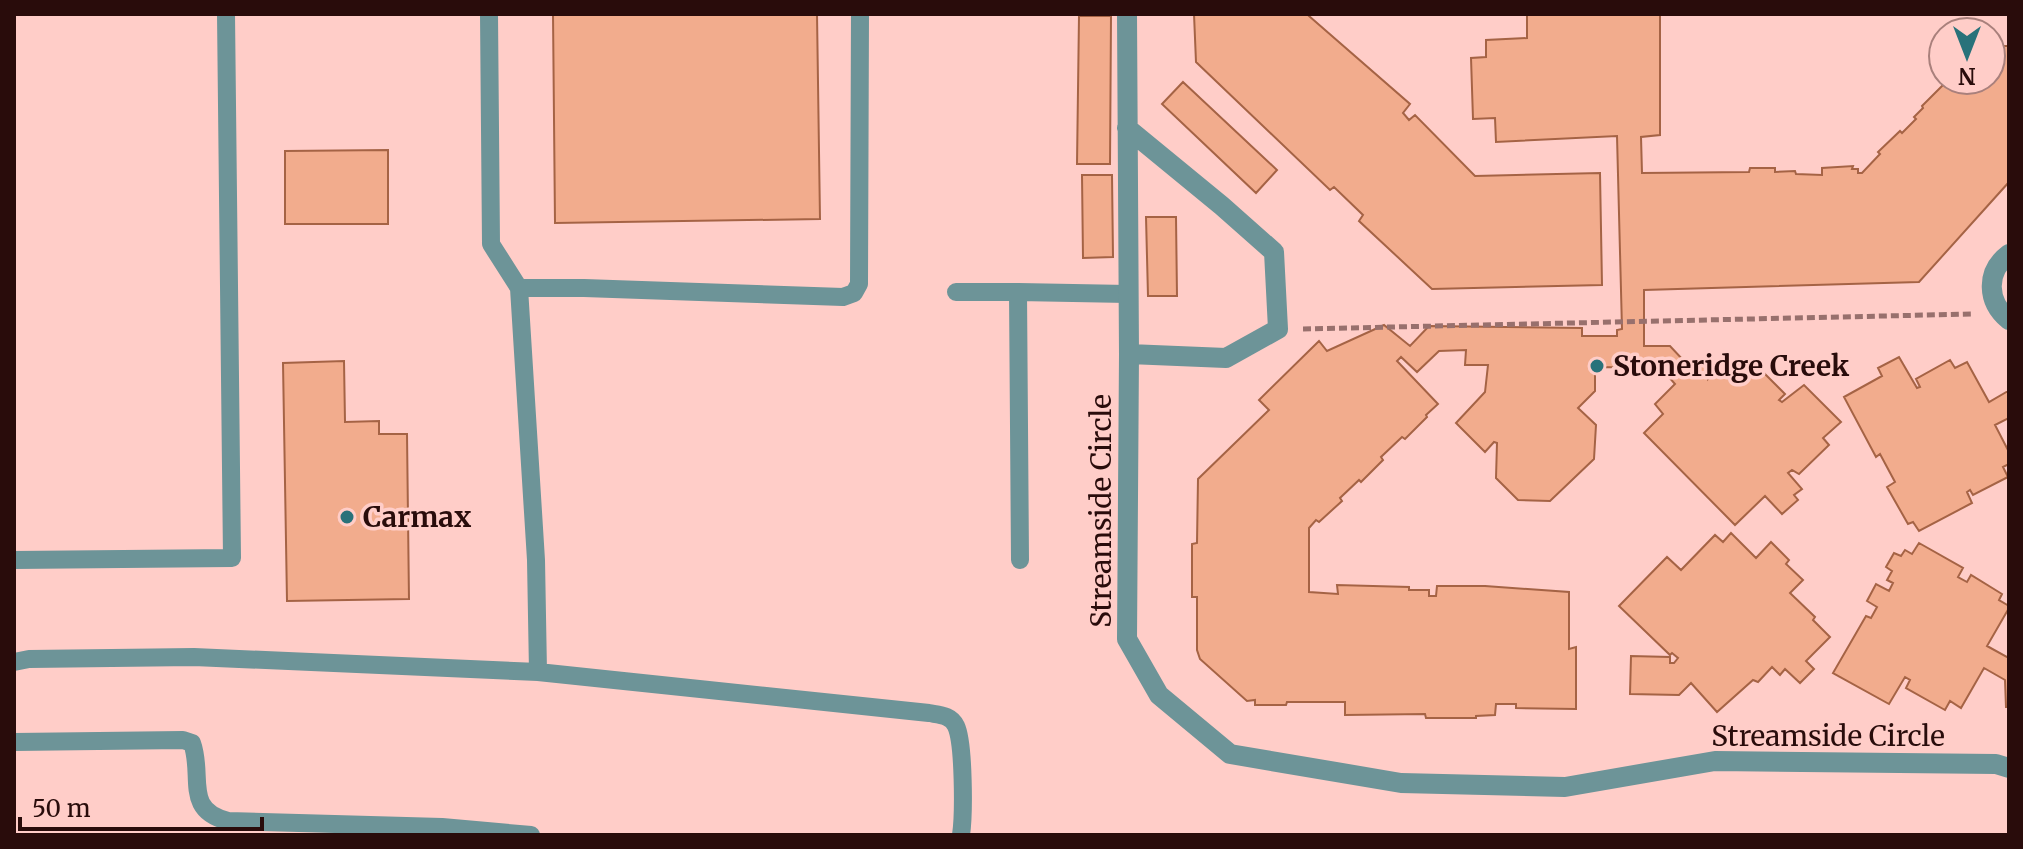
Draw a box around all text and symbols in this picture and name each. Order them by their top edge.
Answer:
north arrow [1927,16,2007,96]
text: N [1958,62,1976,90]
place label: Stoneridge Creek [1613,348,1850,384]
marker: Stoneridge Creek [1588,357,1606,375]
street label: Streamside Circle [1083,394,1119,628]
place label: Carmax [363,499,472,535]
marker: Carmax [338,508,356,526]
street label: Streamside Circle [1711,718,1945,754]
scale bar [20,781,262,831]
text: 50 m [32,793,91,824]

